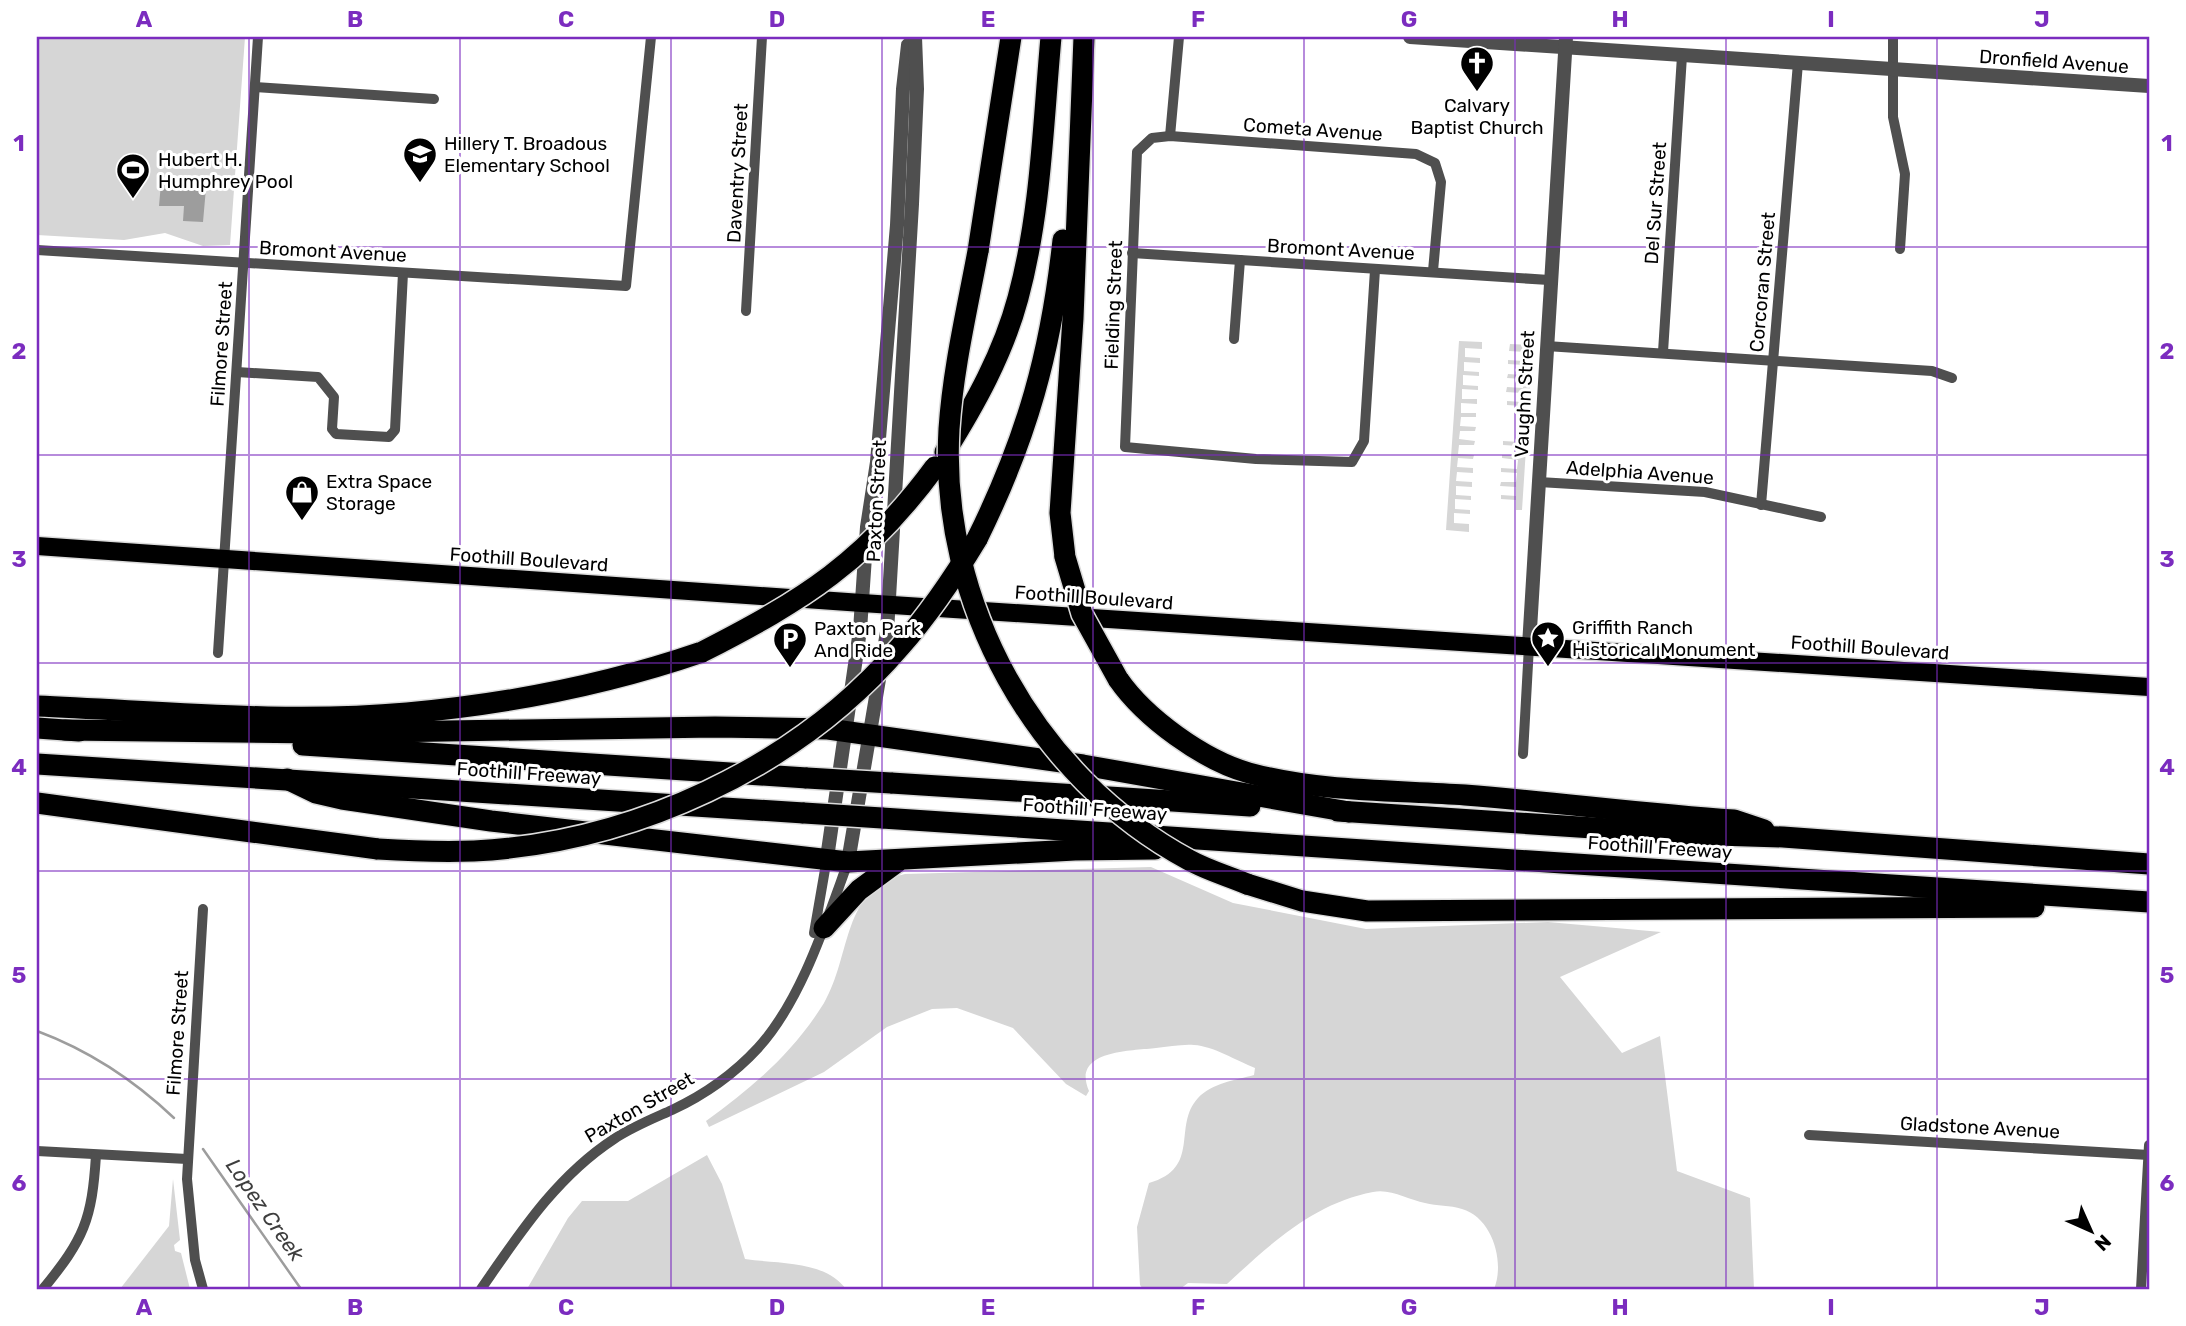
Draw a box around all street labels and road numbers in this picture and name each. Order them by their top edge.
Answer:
street label: Dronfield Avenue [1978,45,2130,78]
street label: Daventry Street [722,102,753,243]
street label: Cometa Avenue [1243,113,1383,146]
street label: Del Sur Street [1640,141,1671,265]
street label: Corcoran Street [1745,210,1780,353]
street label: Bromont Avenue [1267,234,1415,265]
street label: Bromont Avenue [259,236,407,267]
street label: Fielding Street [1100,239,1127,370]
street label: Filmore Street [206,280,237,407]
street label: Vaughn Street [1510,329,1539,458]
street label: Paxton Street [862,439,891,563]
street label: Adelphia Avenue [1565,456,1715,489]
street label: Foothill Boulevard [449,542,609,577]
street label: Foothill Boulevard [1014,580,1174,615]
street label: Foothill Boulevard [1790,630,1950,665]
street label: Foothill Freeway [456,757,602,790]
street label: Foothill Freeway [1022,793,1168,826]
street label: Foothill Freeway [1587,831,1733,864]
street label: Filmore Street [162,969,193,1096]
street label: Paxton Street [581,1067,698,1148]
street label: Gladstone Avenue [1899,1112,2061,1143]

